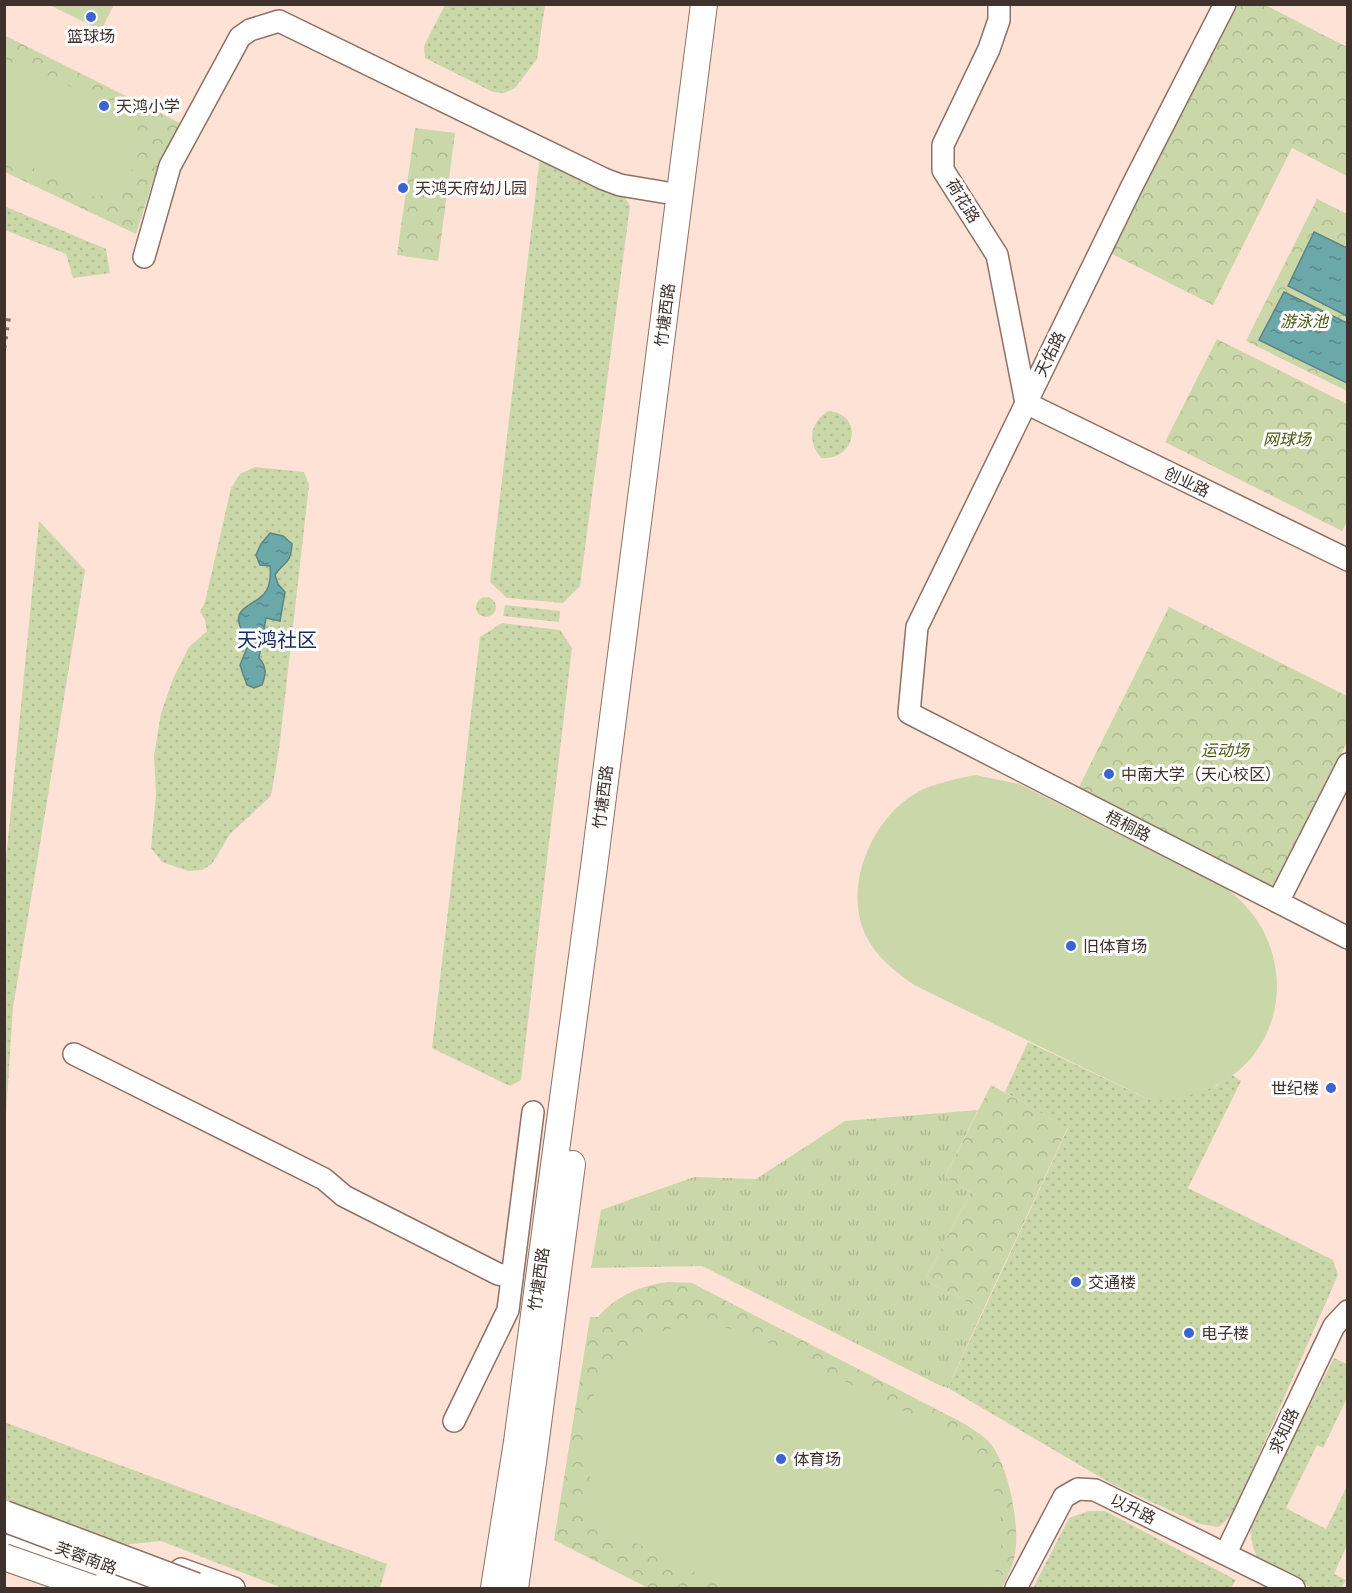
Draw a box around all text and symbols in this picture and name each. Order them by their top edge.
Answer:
marker: 篮球场 [84,10,98,24]
place label: 篮球场 [67,27,115,46]
place label: 天鸿小学 [116,97,180,116]
marker: 天鸿小学 [97,99,111,113]
street label: 荷花路 [942,176,984,226]
place label: 天鸿天府幼儿园 [415,179,527,198]
marker: 天鸿天府幼儿园 [396,181,410,195]
street label: 竹塘西路 [652,282,678,348]
park label: 游泳池 [1280,312,1330,331]
street label: 天佑路 [1031,328,1069,380]
park label: 网球场 [1263,430,1313,449]
street label: 创业路 [1161,463,1213,501]
district label: 天鸿社区 [237,628,317,652]
park label: 运动场 [1201,741,1251,760]
street label: 竹塘西路 [590,764,616,830]
place label: 中南大学（天心校区） [1121,765,1281,784]
marker: 中南大学（天心校区） [1102,767,1116,781]
street label: 梧桐路 [1102,807,1154,845]
place label: 旧体育场 [1083,937,1147,956]
marker: 旧体育场 [1064,939,1078,953]
place label: 世纪楼 [1271,1079,1319,1098]
marker: 世纪楼 [1324,1081,1338,1095]
street label: 竹塘西路 [525,1246,553,1312]
place label: 交通楼 [1088,1273,1136,1292]
marker: 交通楼 [1069,1275,1083,1289]
place label: 电子楼 [1201,1324,1249,1343]
marker: 电子楼 [1182,1326,1196,1340]
street label: 求知路 [1265,1405,1303,1457]
place label: 体育场 [793,1450,841,1469]
marker: 体育场 [774,1452,788,1466]
street label: 以升路 [1107,1490,1159,1528]
street label: 芙蓉南路 [53,1538,119,1578]

